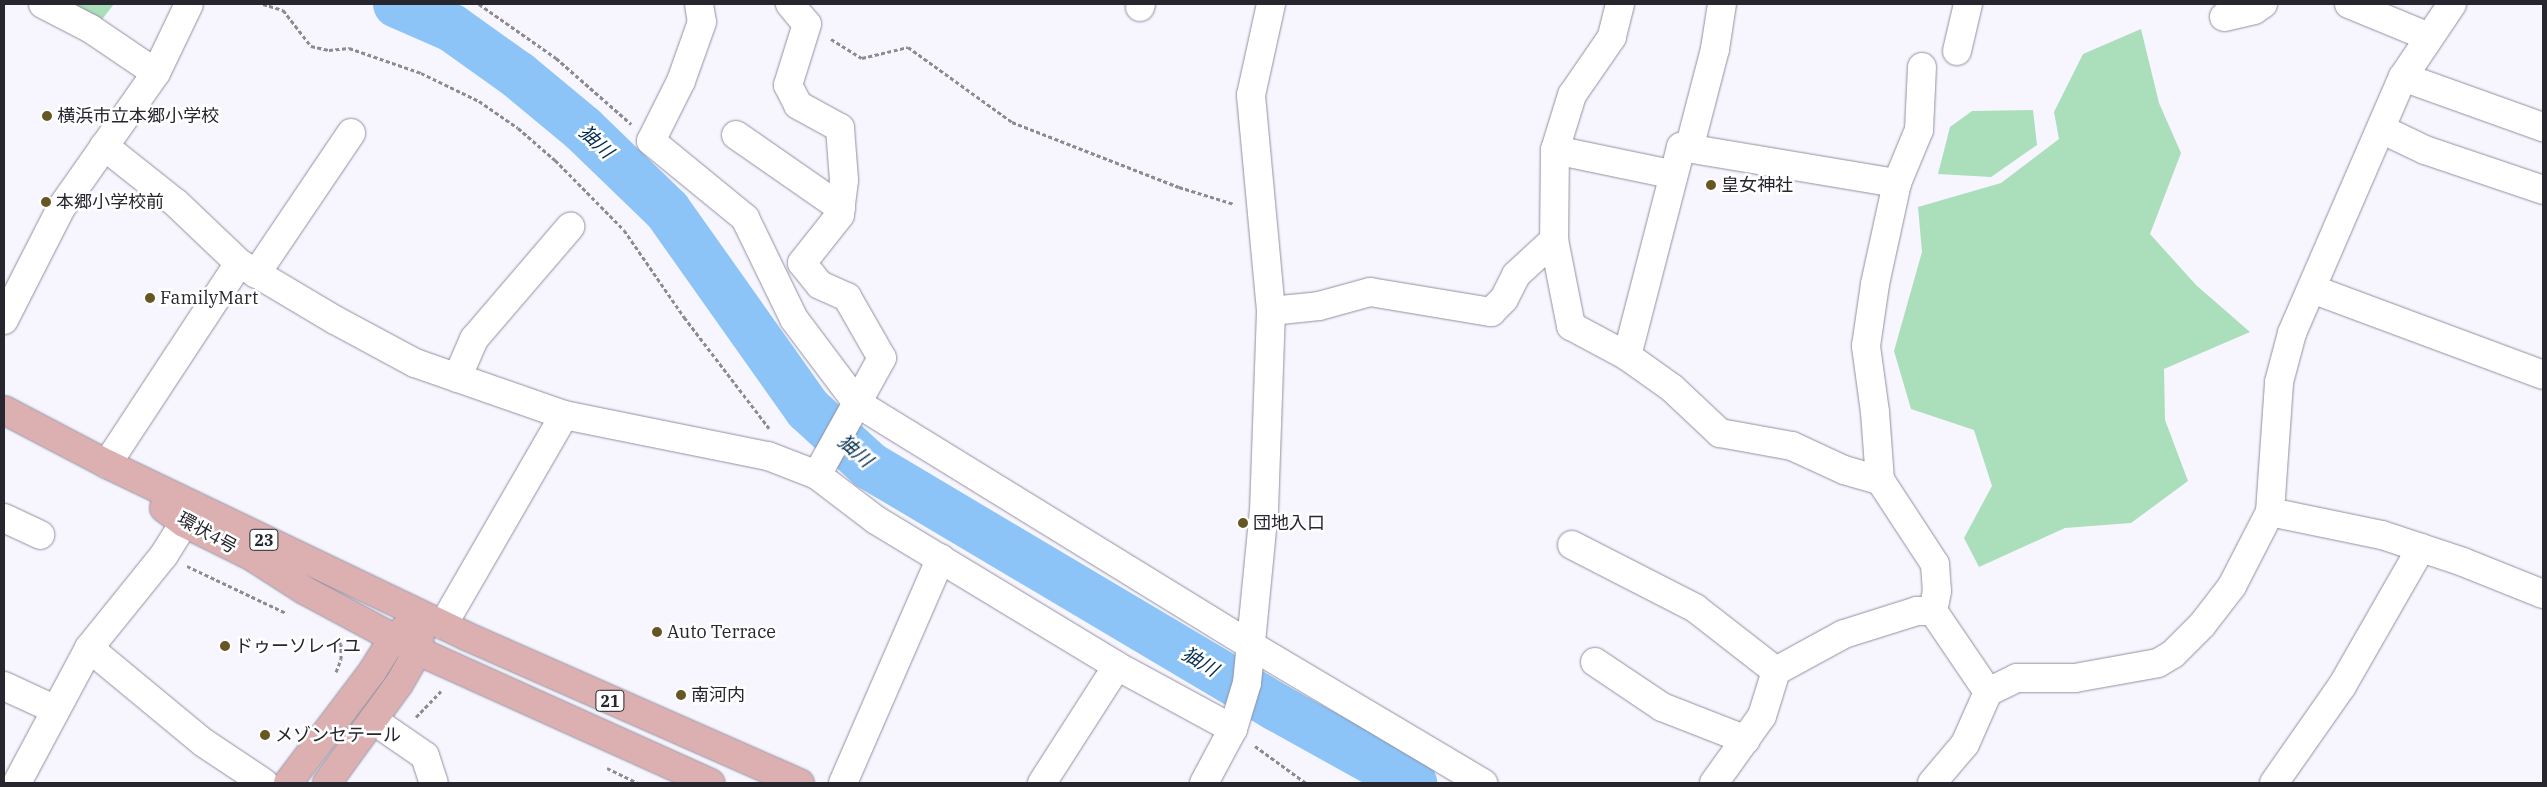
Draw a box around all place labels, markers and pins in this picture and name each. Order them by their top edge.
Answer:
place label: 横浜市立本郷小学校 [57,105,219,127]
marker: 横浜市立本郷小学校 [41,110,53,122]
place label: 皇女神社 [1721,174,1793,196]
marker: 皇女神社 [1705,179,1717,191]
place label: 本郷小学校前 [56,191,164,213]
marker: 本郷小学校前 [40,196,52,208]
place label: FamilyMart [160,287,258,309]
marker: FamilyMart [144,292,156,304]
place label: 団地入口 [1253,512,1325,534]
marker: 団地入口 [1237,517,1249,529]
place label: Auto Terrace [667,621,776,643]
marker: Auto Terrace [651,626,663,638]
place label: ドゥーソレイユ [235,635,361,657]
marker: ドゥーソレイユ [219,640,231,652]
place label: 南河内 [691,684,745,706]
marker: 南河内 [675,689,687,701]
place label: メゾンセテール [275,724,401,746]
marker: メゾンセテール [259,729,271,741]

